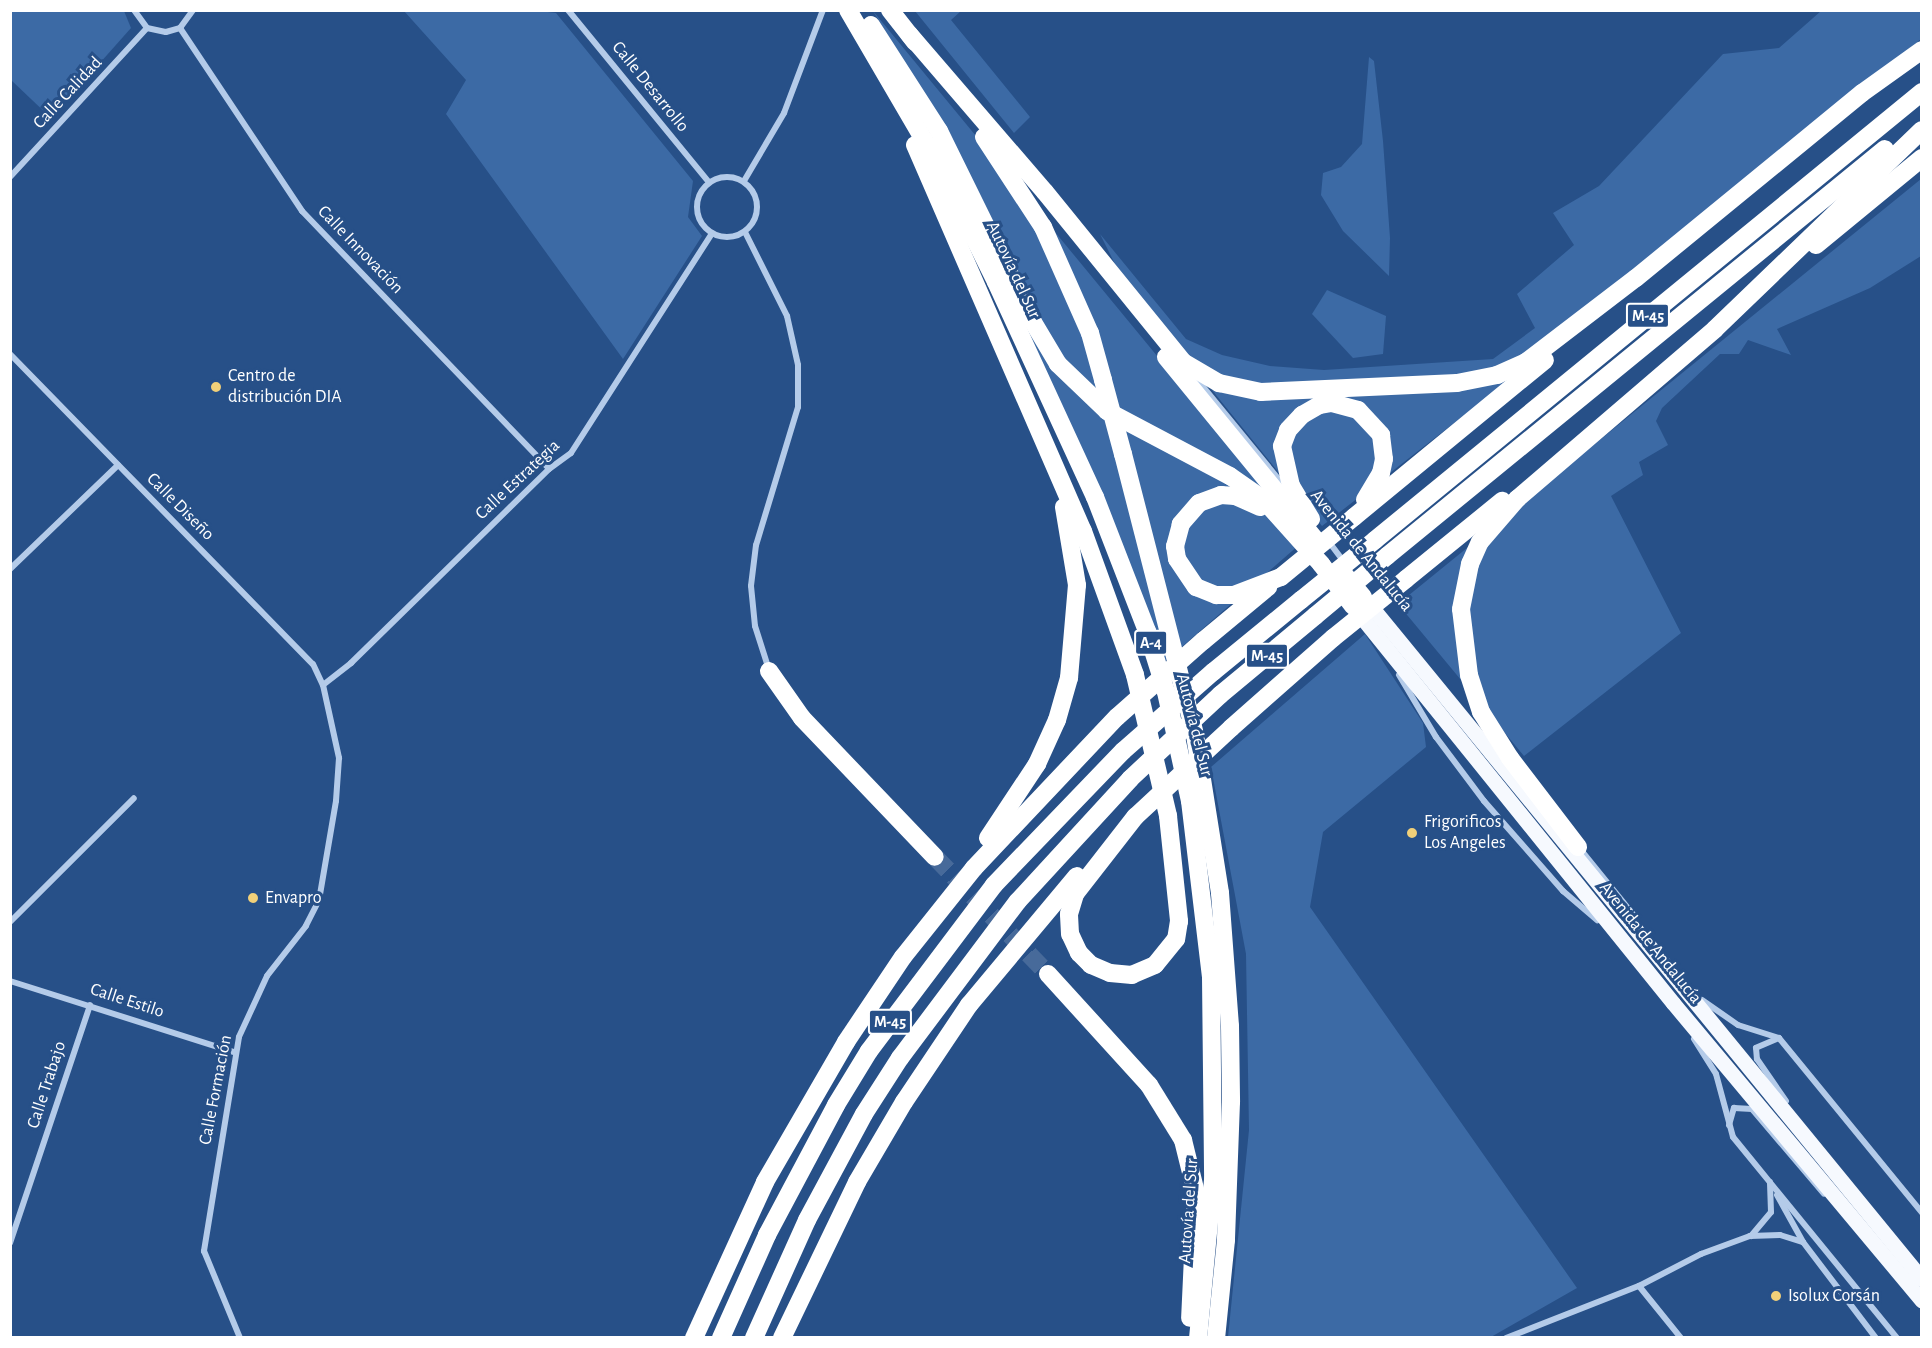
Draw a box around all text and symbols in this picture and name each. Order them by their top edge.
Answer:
street label: Calle Desarrollo [607,37,693,137]
street label: Calle Calidad [29,52,107,134]
street label: Calle Innovación [313,201,407,299]
street label: Autovía del Sur [981,218,1045,322]
road number: M-45 [1626,303,1670,329]
place label: Centro de distribución DIA [228,366,342,409]
marker: Centro de distribución DIA [209,380,223,394]
street label: Calle Estrategia [471,435,565,525]
street label: Calle Diseño [142,469,218,545]
street label: Avenida de Andalucía [1305,486,1417,616]
road number: A-4 [1133,630,1169,656]
road number: M-45 [1244,643,1290,669]
street label: Autovía del Sur [1171,671,1217,779]
place label: Frigorificos Los Angeles [1424,812,1506,854]
marker: Frigorificos Los Angeles [1405,826,1419,840]
street label: Avenida de Andalucía [1594,878,1706,1008]
place label: Envapro [265,887,322,909]
marker: Envapro [246,891,260,905]
street label: Calle Estilo [87,979,167,1023]
road number: M-45 [868,1009,912,1035]
street label: Calle Formación [195,1033,237,1147]
street label: Calle Trabajo [23,1039,71,1131]
street label: Autovía del Sur [1175,1158,1203,1264]
place label: Isolux Corsán [1788,1285,1880,1307]
marker: Isolux Corsán [1769,1289,1783,1303]

